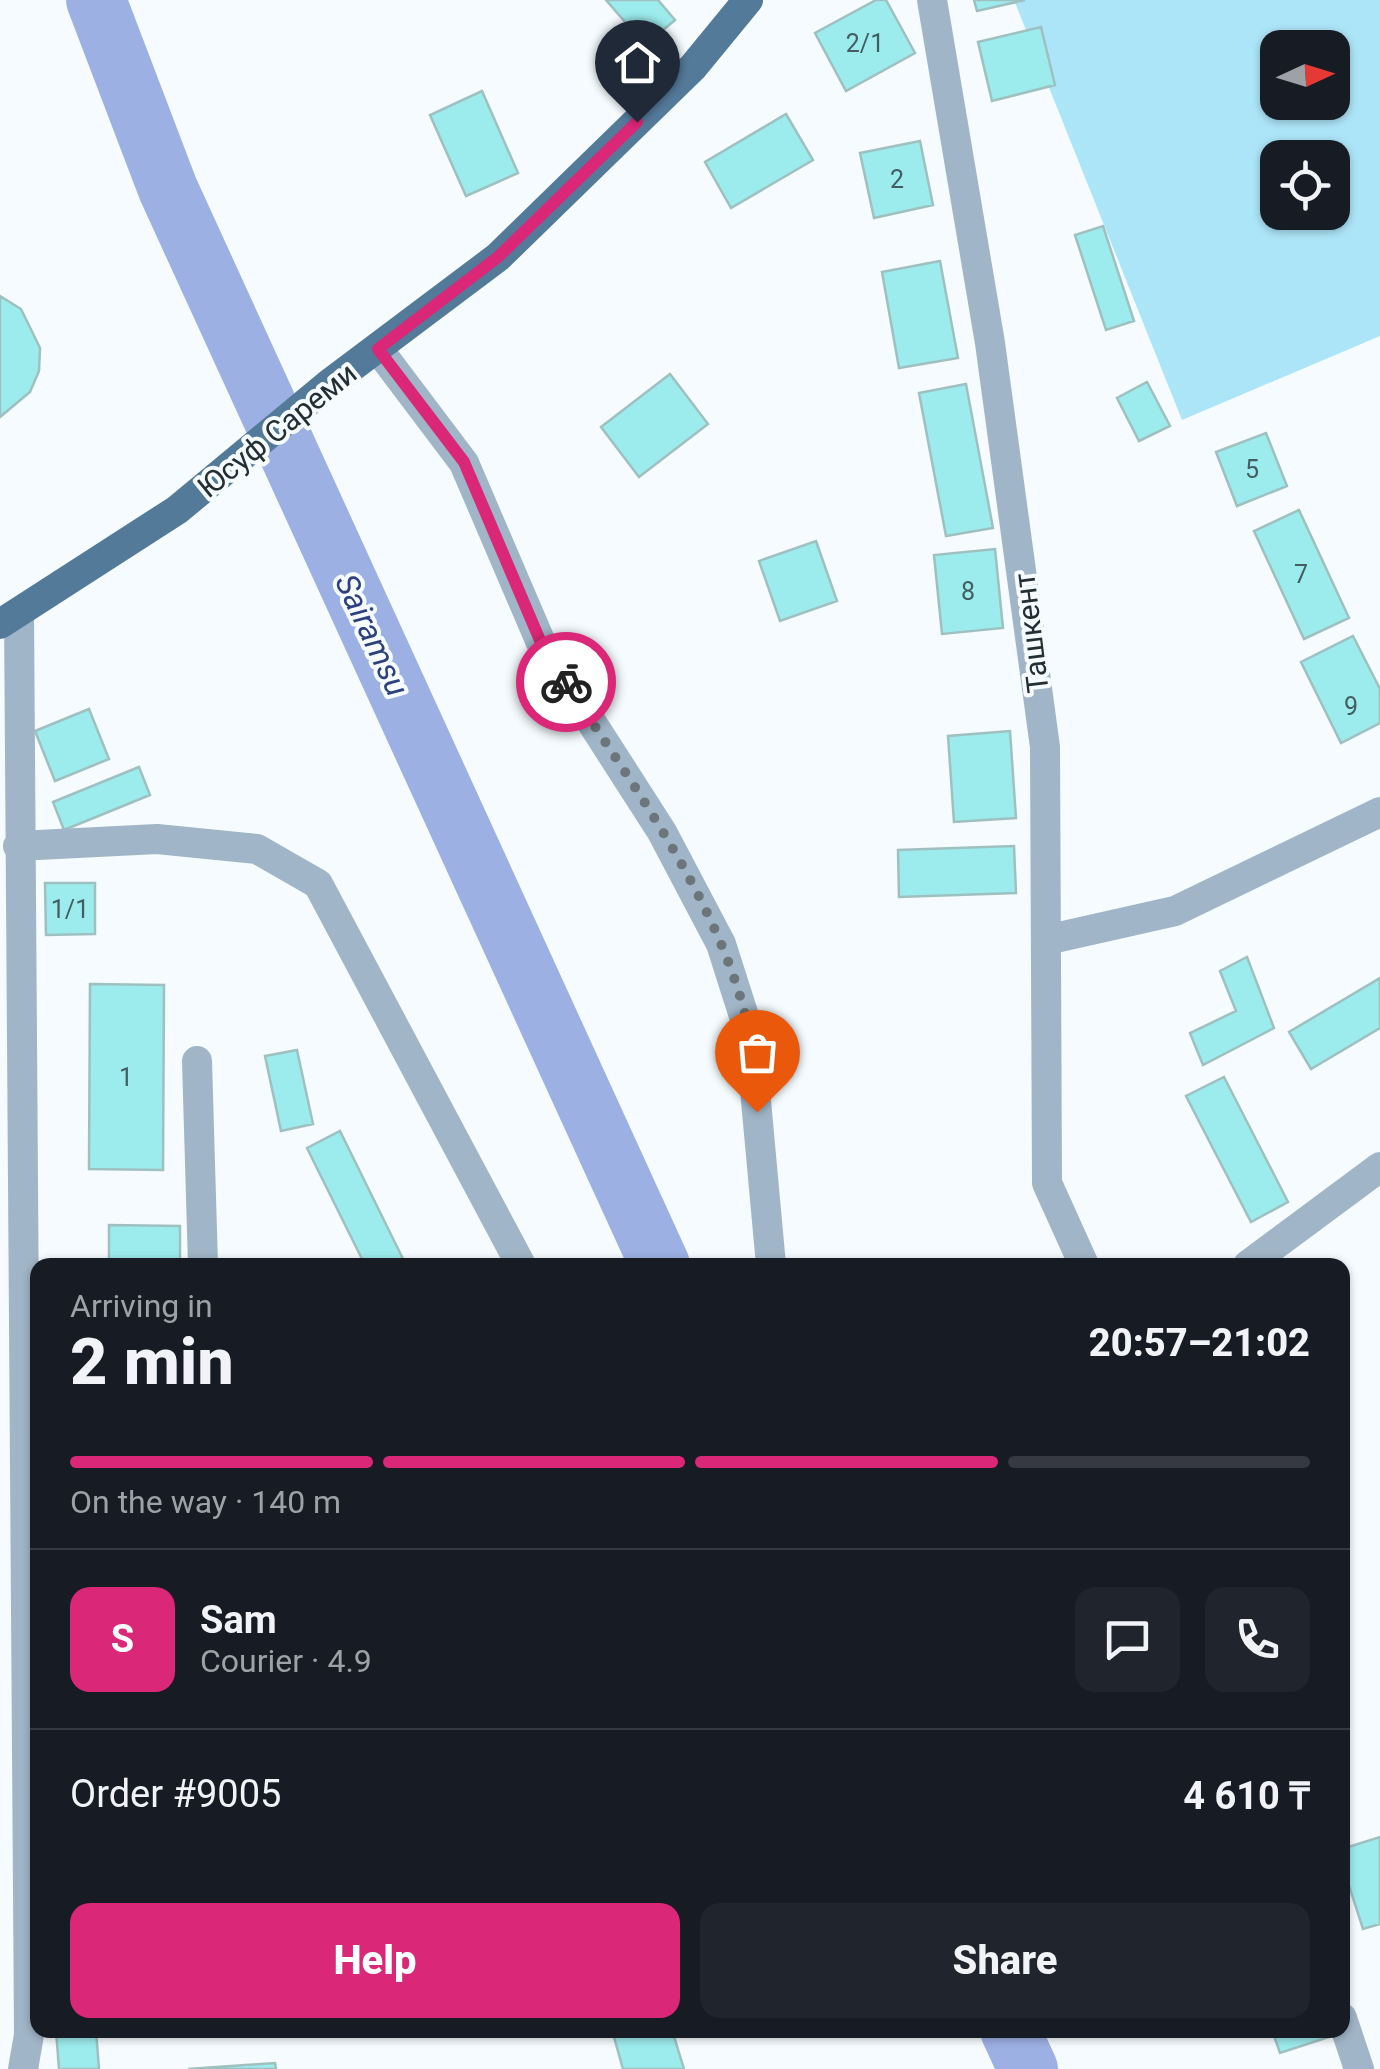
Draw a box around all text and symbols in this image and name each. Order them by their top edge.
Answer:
pin [595,20,680,123]
house number: 2/1 [846,29,884,58]
north arrow [1260,30,1350,120]
map controls [1260,30,1350,230]
icon: home [610,35,665,90]
button: locate [1260,140,1350,230]
house number: 2 [890,165,904,194]
street label: Юсуф Сареми [191,355,363,505]
house number: 5 [1245,455,1259,484]
house number: 7 [1294,560,1308,589]
water label: Sairamsu [327,568,417,702]
street label: Ташкент [1006,571,1056,695]
house number: 8 [961,577,975,606]
courier [516,632,616,732]
icon: bike [539,655,594,710]
house number: 9 [1344,692,1358,721]
house number: 1/1 [51,895,89,924]
pin [715,1010,800,1113]
icon: bag [730,1025,785,1080]
house number: 1 [119,1063,133,1092]
text: Arriving in [70,1287,213,1325]
text: 20:57–21:02 [1089,1321,1310,1365]
text: 2 min [70,1324,234,1400]
text: On the way · 140 m [70,1483,341,1521]
button: chat [1075,1587,1180,1692]
button: phone [1205,1587,1310,1692]
text: Sam [200,1598,277,1642]
text: S [111,1617,134,1661]
text: Courier · 4.9 [200,1642,372,1680]
text: Order #9005 [70,1772,281,1816]
text: 4 610 ₸ [1183,1774,1310,1818]
button: Help [70,1903,680,2018]
button: Share [700,1903,1310,2018]

